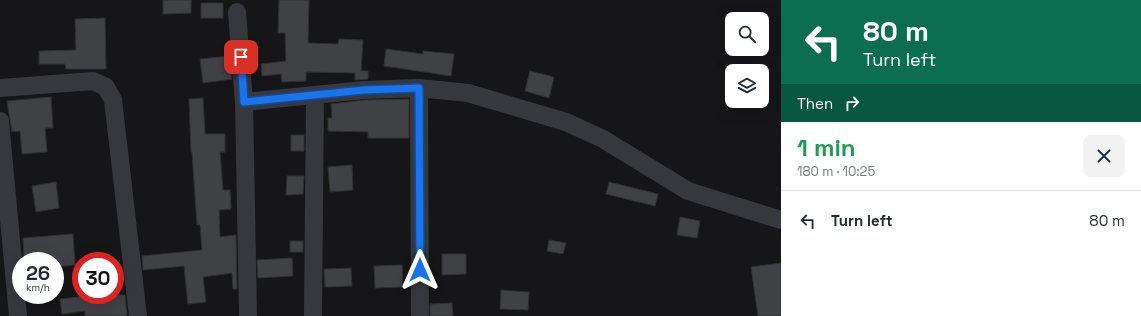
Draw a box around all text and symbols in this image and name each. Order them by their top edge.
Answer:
map controls [725,12,769,108]
button: search [725,12,769,56]
text: 80 m [863,13,929,49]
icon: left [797,16,849,68]
pin [224,40,258,74]
icon: arrive [230,46,252,68]
text: Turn left [863,48,936,71]
button: layers [725,64,769,108]
icon: right [841,92,863,114]
text: Then [797,94,833,113]
text: 1 min [797,132,856,163]
button: close [1083,135,1125,177]
text: 180 m · 10:25 [797,163,875,180]
icon: left [797,210,819,232]
text: Turn left [831,211,893,230]
text: 80 m [1089,211,1125,230]
position arrow [399,249,441,291]
speed limit sign: 30 [72,252,124,304]
text: 26 [26,260,50,286]
text: km/h [26,281,50,294]

